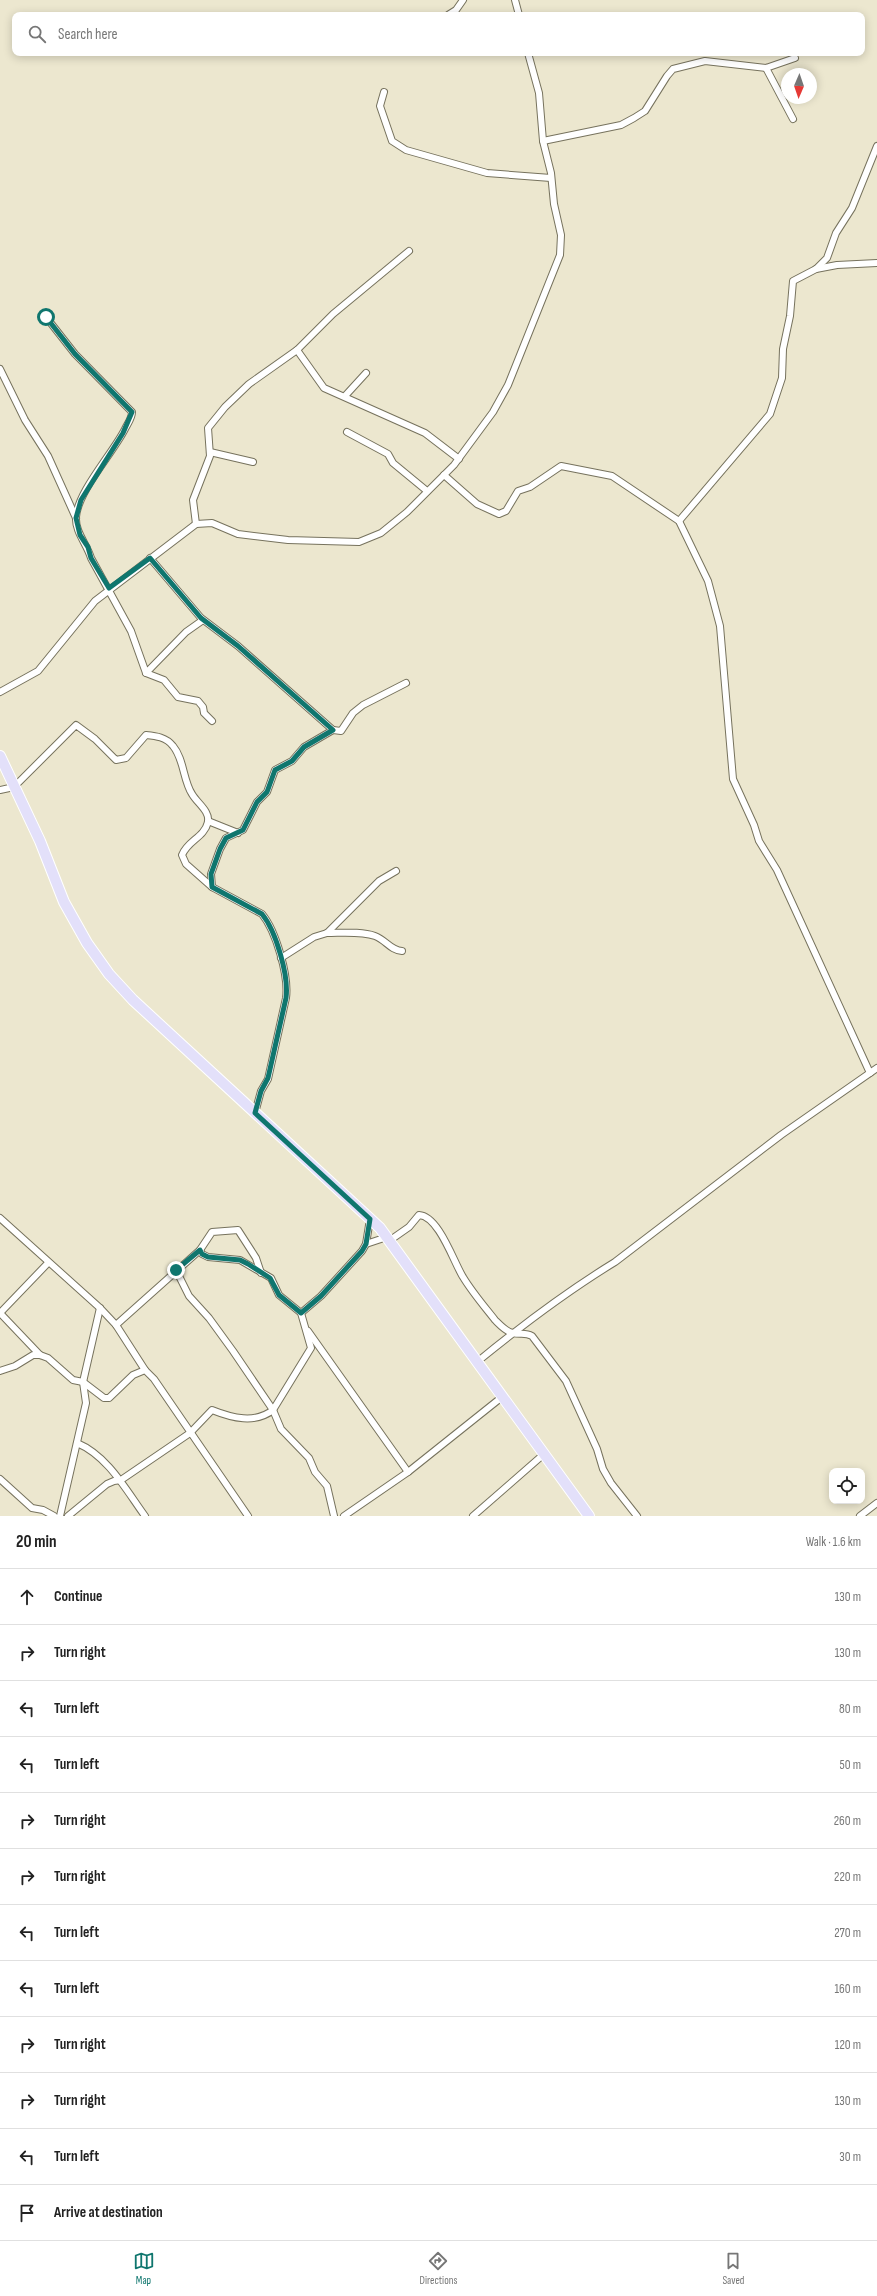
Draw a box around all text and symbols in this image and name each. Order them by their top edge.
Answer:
search box [12,12,865,56]
icon: search [26,23,48,45]
text: Search here [58,25,118,44]
north arrow [781,68,817,104]
route start [37,308,55,326]
route end [167,1261,185,1279]
map controls [829,1468,865,1504]
button: locate [829,1468,865,1504]
text: 20 min [16,1532,56,1552]
text: Walk · 1.6 km [806,1534,861,1550]
icon: ahead [16,1586,38,1608]
text: Continue [54,1587,103,1606]
text: 130 m [835,1589,861,1605]
icon: right [16,1642,38,1664]
text: Turn right [54,1643,106,1662]
text: 130 m [835,1645,861,1661]
icon: left [16,1698,38,1720]
text: Turn left [54,1699,99,1718]
text: 80 m [839,1701,861,1717]
icon: left [16,1754,38,1776]
text: Turn left [54,1755,99,1774]
text: 50 m [840,1757,861,1773]
icon: right [16,1810,38,1832]
text: Turn right [54,1811,106,1830]
text: 260 m [834,1813,861,1829]
icon: right [16,1866,38,1888]
text: Turn right [54,1867,106,1886]
text: 220 m [834,1869,861,1885]
icon: left [16,1922,38,1944]
text: Turn left [54,1923,99,1942]
text: 270 m [834,1925,861,1941]
icon: left [16,1978,38,2000]
text: Turn left [54,1979,99,1998]
text: 160 m [835,1981,861,1997]
icon: right [16,2034,38,2056]
text: Turn right [54,2035,106,2054]
text: 120 m [835,2037,861,2053]
icon: right [16,2090,38,2112]
text: Turn right [54,2091,106,2110]
text: 130 m [835,2093,861,2109]
icon: left [16,2146,38,2168]
text: Turn left [54,2147,99,2166]
text: 30 m [839,2149,861,2165]
icon: arrive [16,2202,38,2224]
text: Arrive at destination [54,2203,163,2222]
tab: Map [133,2250,155,2287]
tab: Directions [420,2250,457,2287]
tab: Saved [722,2250,744,2287]

